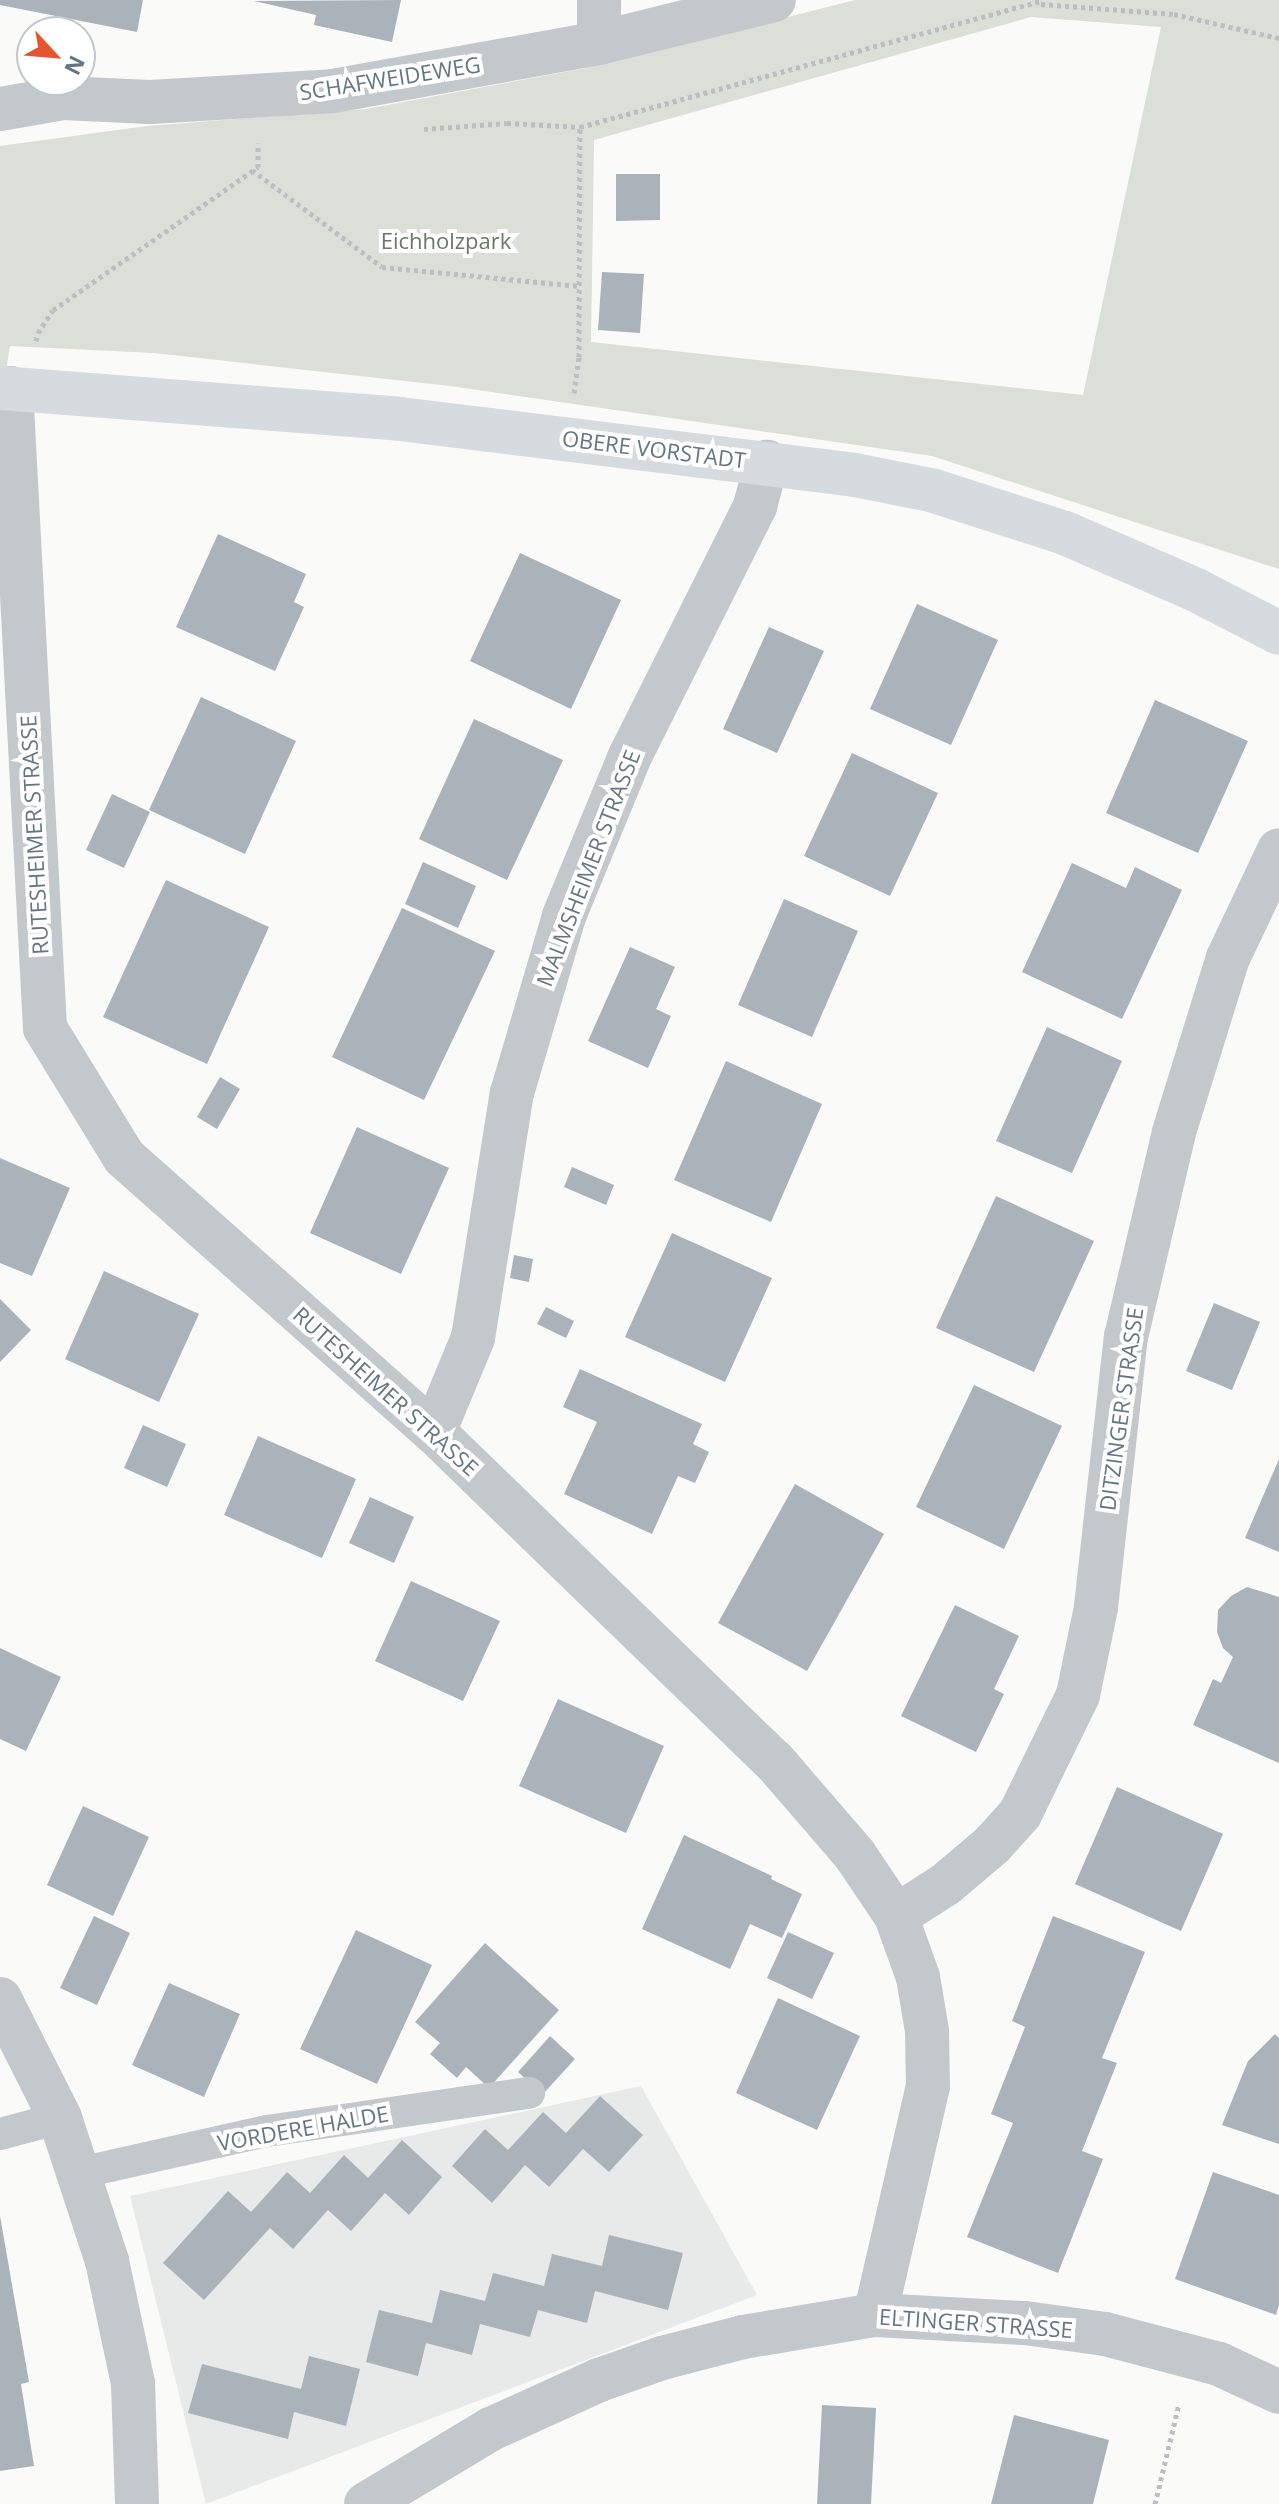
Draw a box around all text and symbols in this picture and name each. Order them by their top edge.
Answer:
north arrow [16,16,96,96]
text: N [58,51,93,80]
street label: SCHAFWEIDEWEG [298,51,482,105]
park label: Eichholzpark [381,228,511,254]
street label: OBERE VORSTADT [561,425,747,473]
street label: RUTESHEIMER STRASSE [15,715,53,955]
street label: MALMSHEIMER STRASSE [531,746,645,990]
street label: RUTESHEIMER STRASSE [288,1301,484,1481]
street label: DITZINGER STRASSE [1094,1306,1148,1512]
street label: VORDERE HALDE [215,2100,391,2156]
street label: ELTINGER STRASSE [878,2303,1074,2343]

